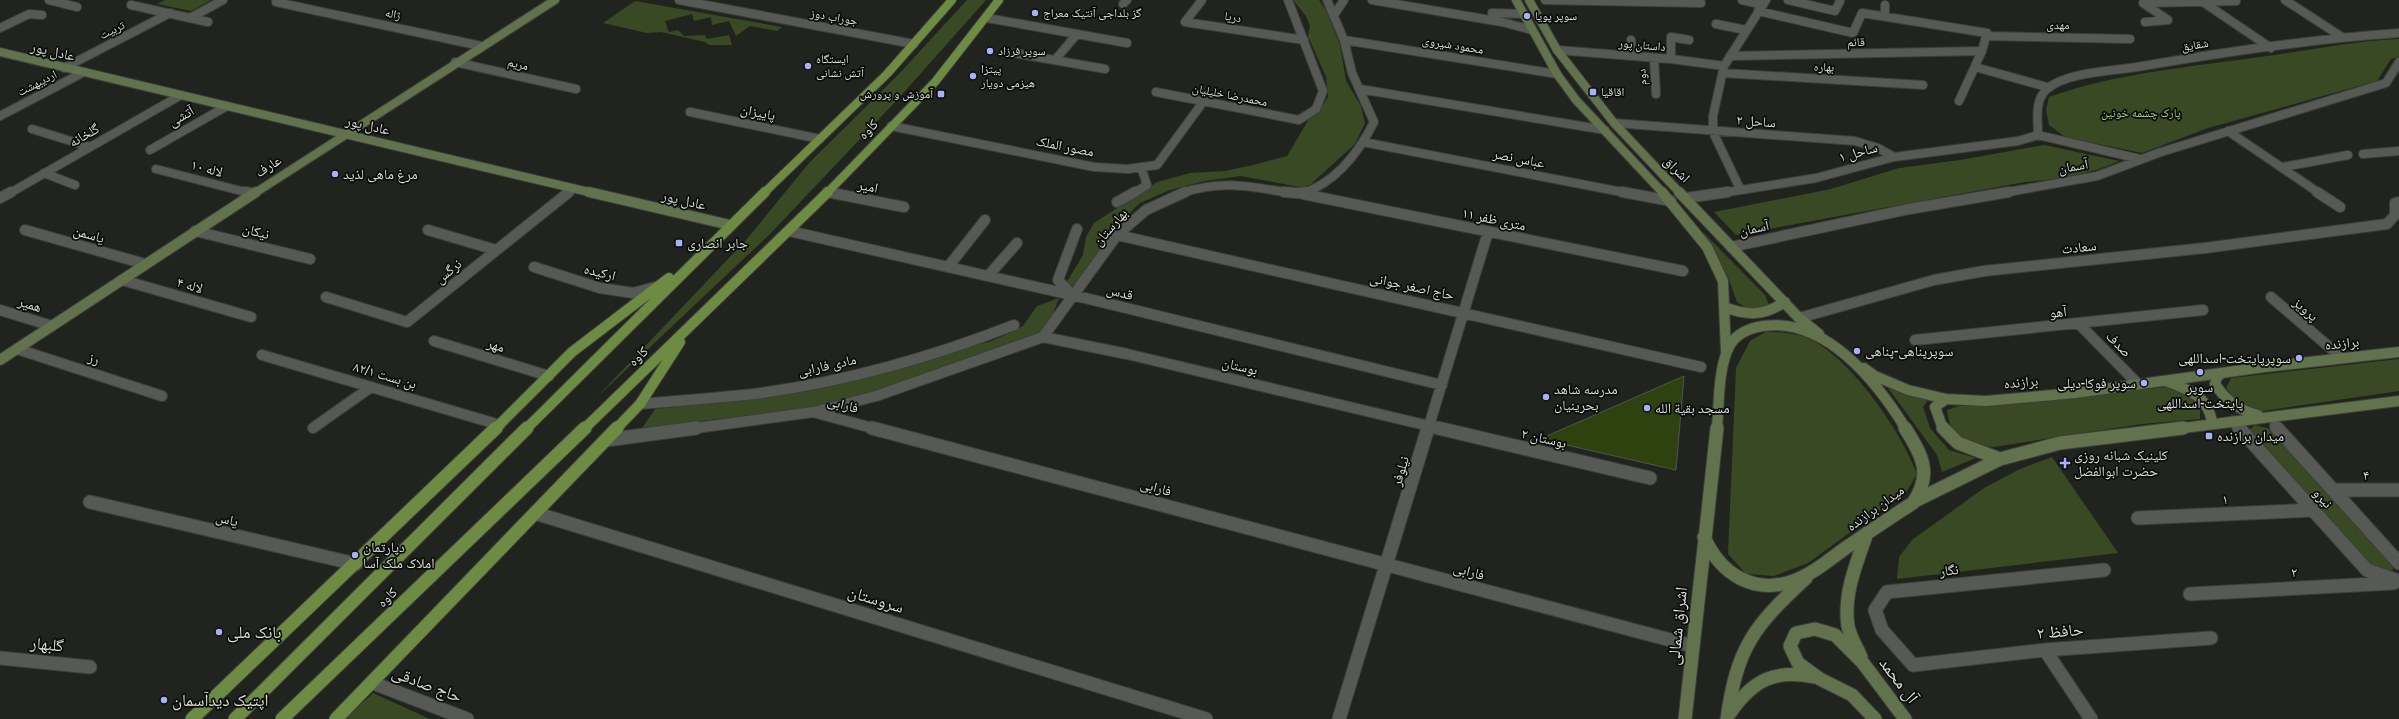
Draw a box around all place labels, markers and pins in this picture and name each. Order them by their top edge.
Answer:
place label: گز بلداجی آنتیک معراج [1043,5,1142,21]
marker: گز بلداجی آنتیک معراج [1030,8,1040,18]
place label: سوپر پویا [1535,8,1577,24]
marker: سوپر پویا [1522,11,1532,21]
place label: سوپر فرزاد [998,43,1046,59]
marker: سوپر فرزاد [985,46,995,56]
place label: ایستگاه آتش نشانی [816,51,865,81]
marker: ایستگاه آتش نشانی [803,61,813,71]
place label: پیتزا هیزمی دویار [980,61,1035,91]
marker: پیتزا هیزمی دویار [968,71,978,81]
place label: اقاقیا [1601,84,1624,100]
place label: آموزش و پرورش [860,86,934,102]
marker: اقاقیا [1588,87,1598,97]
marker: آموزش و پرورش [936,89,946,99]
place label: مرغ ماهی لذید [343,165,418,184]
marker: مرغ ماهی لذید [330,169,340,179]
place label: جابر انصاری [687,234,748,252]
marker: جابر انصاری [674,238,684,248]
place label: سوپرپناهی-پناهی [1865,342,1953,360]
marker: سوپرپناهی-پناهی [1852,346,1862,356]
place label: سوپرپایتخت-اسداللهی [2178,349,2291,367]
marker: سوپرپایتخت-اسداللهی [2294,353,2304,363]
marker: سوپر پایتخت-اسداللهی [2195,367,2205,377]
place label: سوپر فوکا-دیلی [2057,374,2136,392]
marker: سوپر فوکا-دیلی [2139,378,2149,388]
place label: سوپر پایتخت-اسداللهی [2157,378,2244,412]
place label: مدرسه شاهد بحرینیان [1554,380,1618,414]
marker: مدرسه شاهد بحرینیان [1541,392,1551,402]
place label: مسجد بقیة الله [1655,399,1730,417]
marker: مسجد بقیة الله [1642,403,1652,413]
place label: میدان برازنده [2217,427,2284,445]
marker: میدان برازنده [2204,431,2214,441]
place label: کلینیک شبانه روزی حضرت ابوالفضل [2074,446,2168,480]
marker: کلینیک شبانه روزی حضرت ابوالفضل [2059,457,2071,469]
place label: دپارتمان املاک ملک آسا [363,538,435,572]
marker: دپارتمان املاک ملک آسا [350,550,360,560]
place label: بانک ملی [227,620,281,643]
marker: بانک ملی [214,627,224,637]
place label: اپتیک دیدآسمان [172,688,269,711]
marker: اپتیک دیدآسمان [159,695,169,705]

